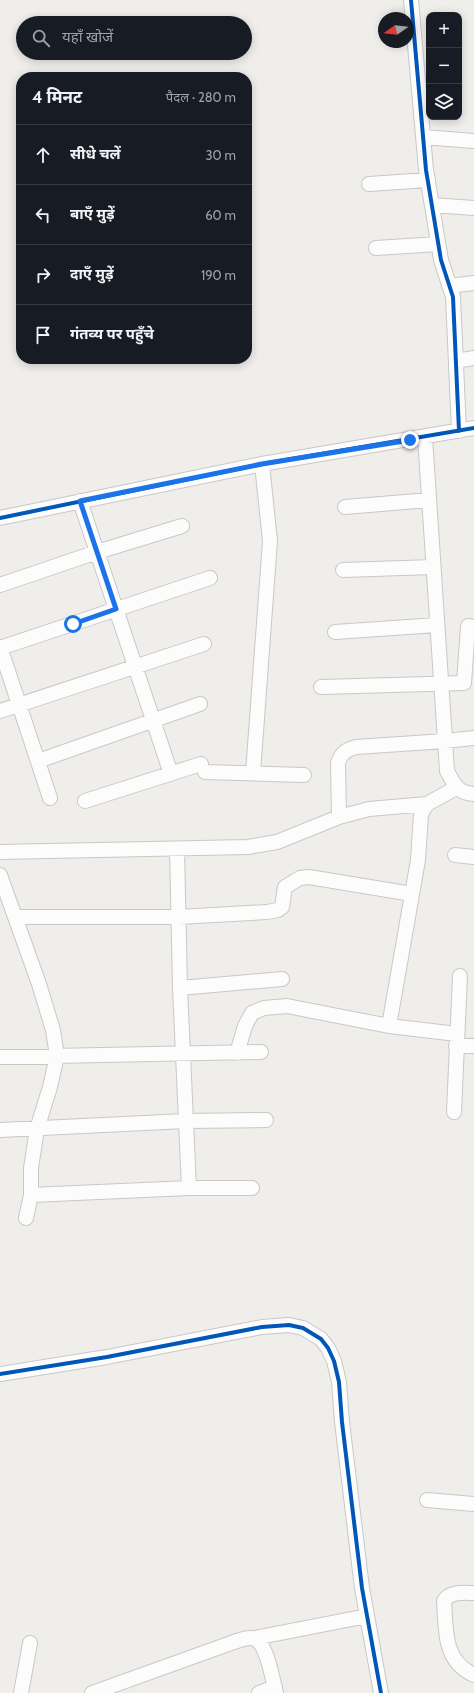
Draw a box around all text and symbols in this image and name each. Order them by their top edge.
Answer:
north arrow [378,12,414,48]
map controls [426,12,462,120]
button: + [426,12,462,48]
search box [16,16,252,60]
icon: search [30,27,52,49]
text: यहाँ खोजें [62,28,113,46]
button: − [426,48,462,84]
button: layers [426,84,462,120]
text: 4 मिनट [32,87,82,107]
text: पैदल · 280 m [166,89,236,105]
icon: ahead [32,144,54,166]
text: सीधे चलें [70,145,121,163]
text: 30 m [206,147,236,163]
icon: left [32,204,54,226]
text: बाएँ मुड़ें [70,205,115,223]
text: 60 m [205,207,236,223]
icon: right [32,264,54,286]
text: दाएँ मुड़ें [70,265,114,283]
text: 190 m [201,267,236,283]
icon: arrive [32,324,54,346]
text: गंतव्य पर पहुँचे [70,325,154,343]
route end [401,431,419,449]
route start [64,615,82,633]

